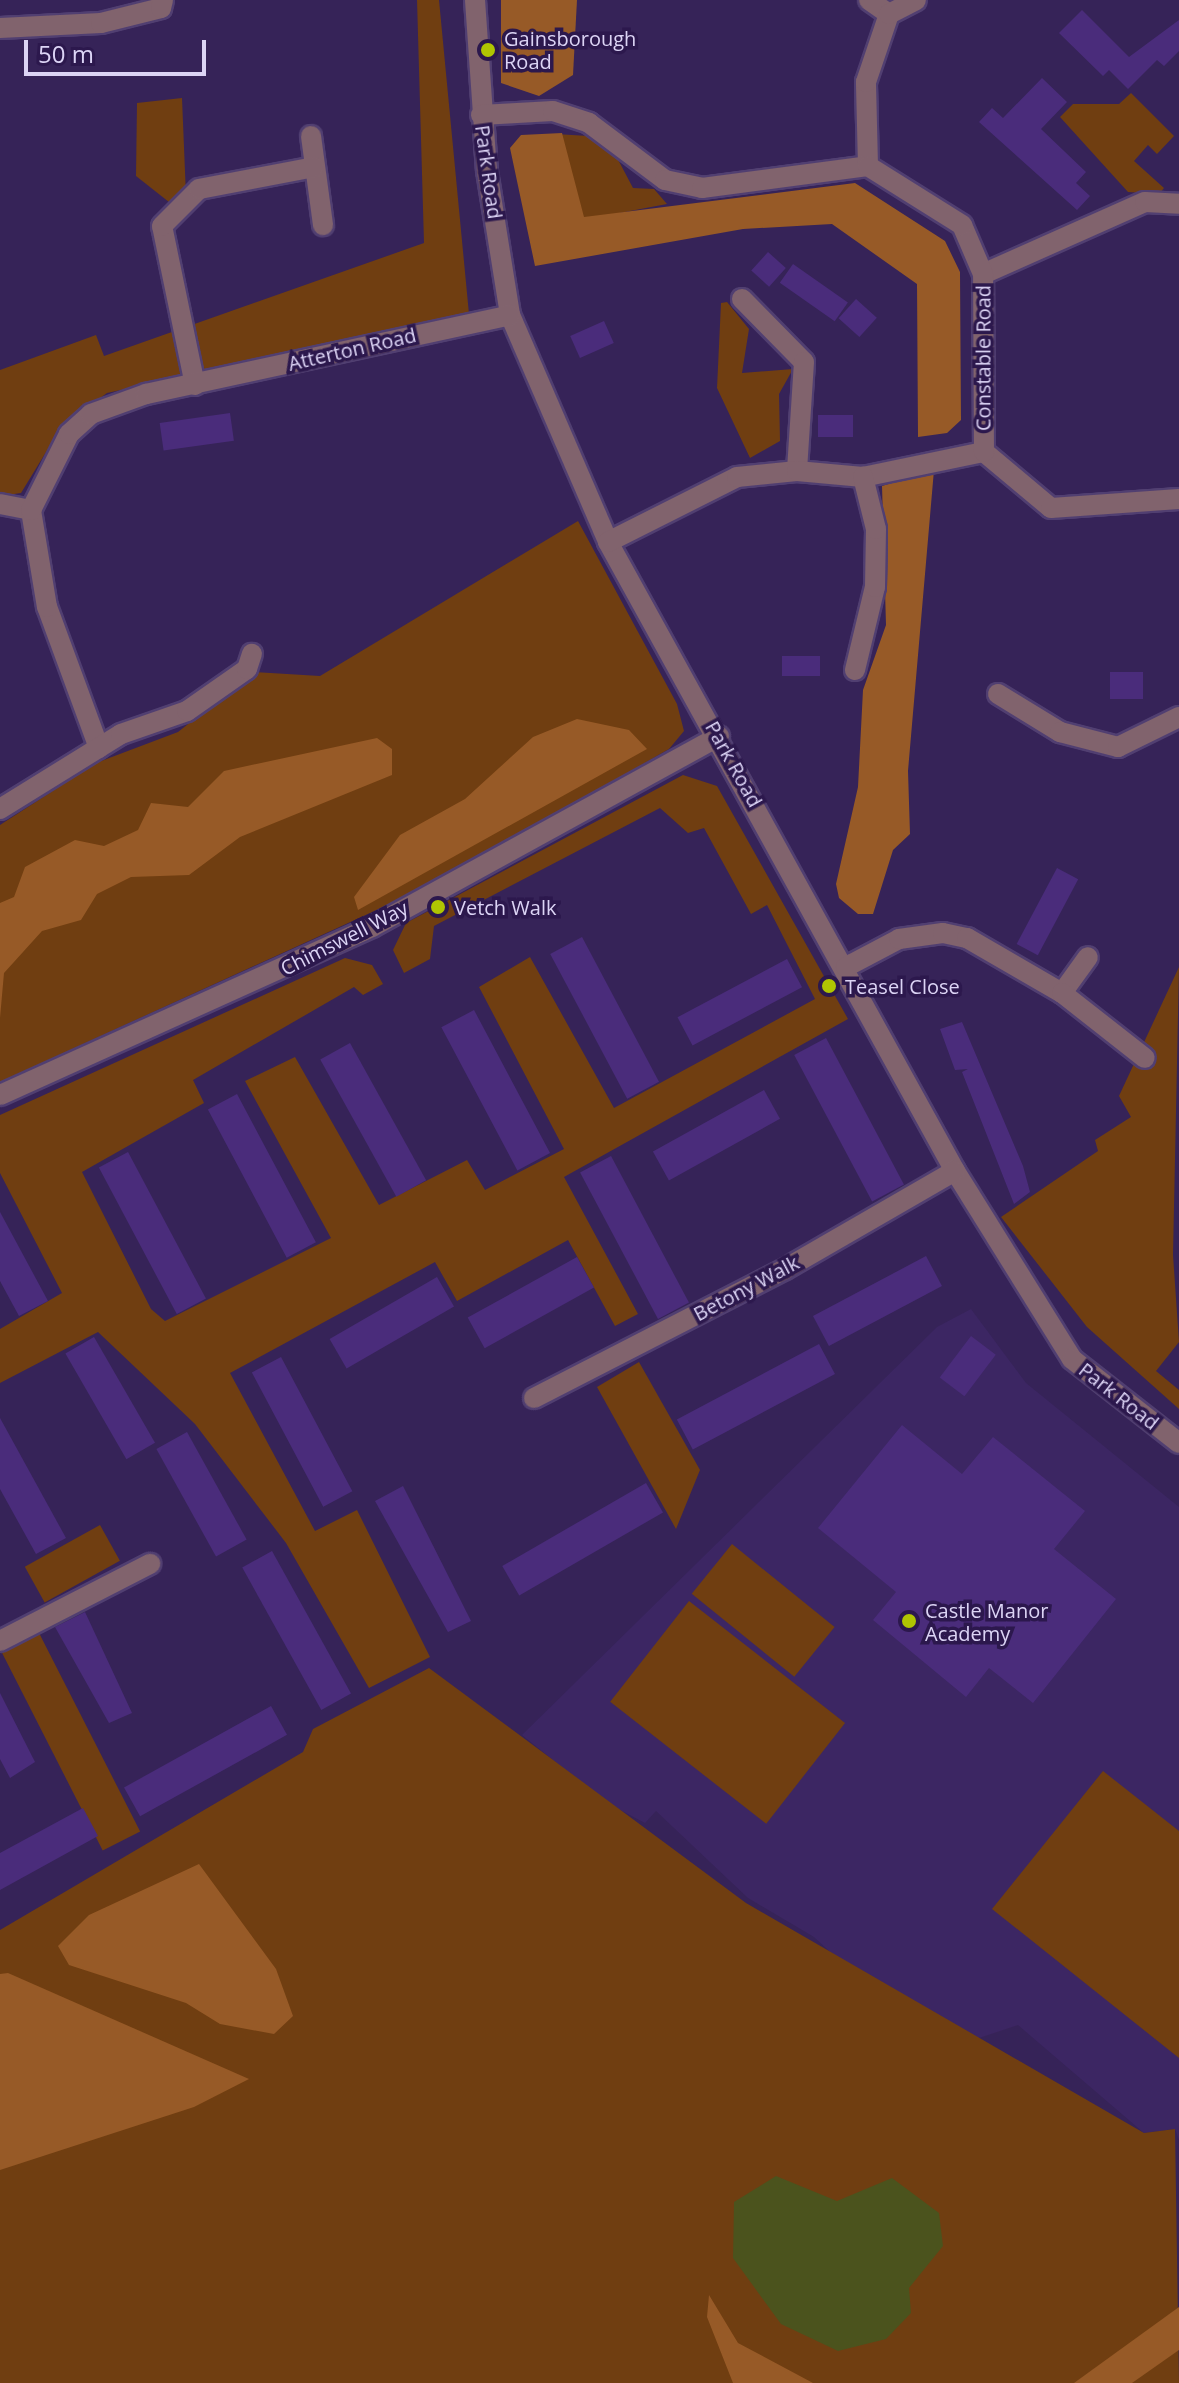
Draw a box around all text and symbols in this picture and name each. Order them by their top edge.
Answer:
scale bar [28,24,210,74]
place label: Gainsborough Road [504,26,636,73]
text: 50 m [38,37,94,70]
marker: Gainsborough Road [479,41,497,59]
street label: Park Road [471,123,507,221]
street label: Constable Road [971,285,995,431]
street label: Atterton Road [286,323,418,375]
street label: Park Road [701,717,767,811]
place label: Vetch Walk [454,895,556,919]
street label: Chimswell Way [276,896,412,980]
marker: Vetch Walk [429,898,447,916]
place label: Teasel Close [845,974,960,998]
marker: Teasel Close [820,977,838,995]
street label: Betony Walk [689,1250,803,1326]
street label: Park Road [1074,1357,1164,1435]
place label: Castle Manor Academy [925,1598,1048,1645]
marker: Castle Manor Academy [900,1612,918,1630]

